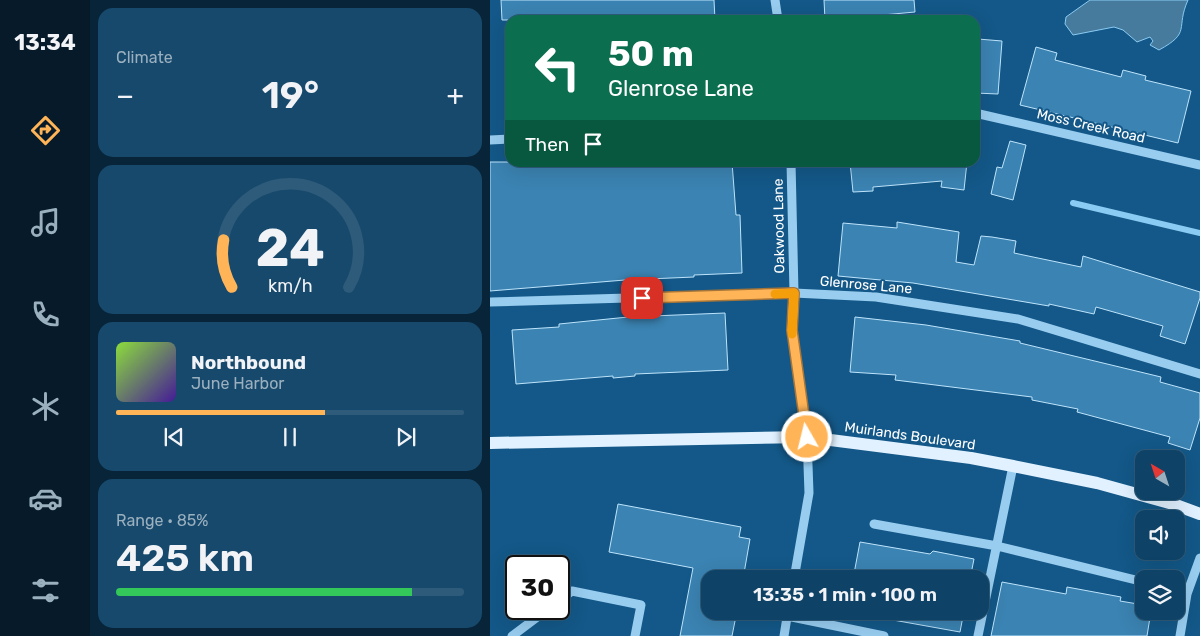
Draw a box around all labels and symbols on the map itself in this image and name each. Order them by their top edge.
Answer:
street label: Moss Creek Road [1035,105,1147,147]
street label: Oakwood Lane [770,178,788,274]
street label: Glenrose Lane [819,272,913,298]
pin [621,277,663,319]
position arrow [780,410,832,462]
street label: Muirlands Boulevard [843,418,977,454]
north arrow [1135,450,1185,500]
speed limit sign: 30 [505,555,570,620]

